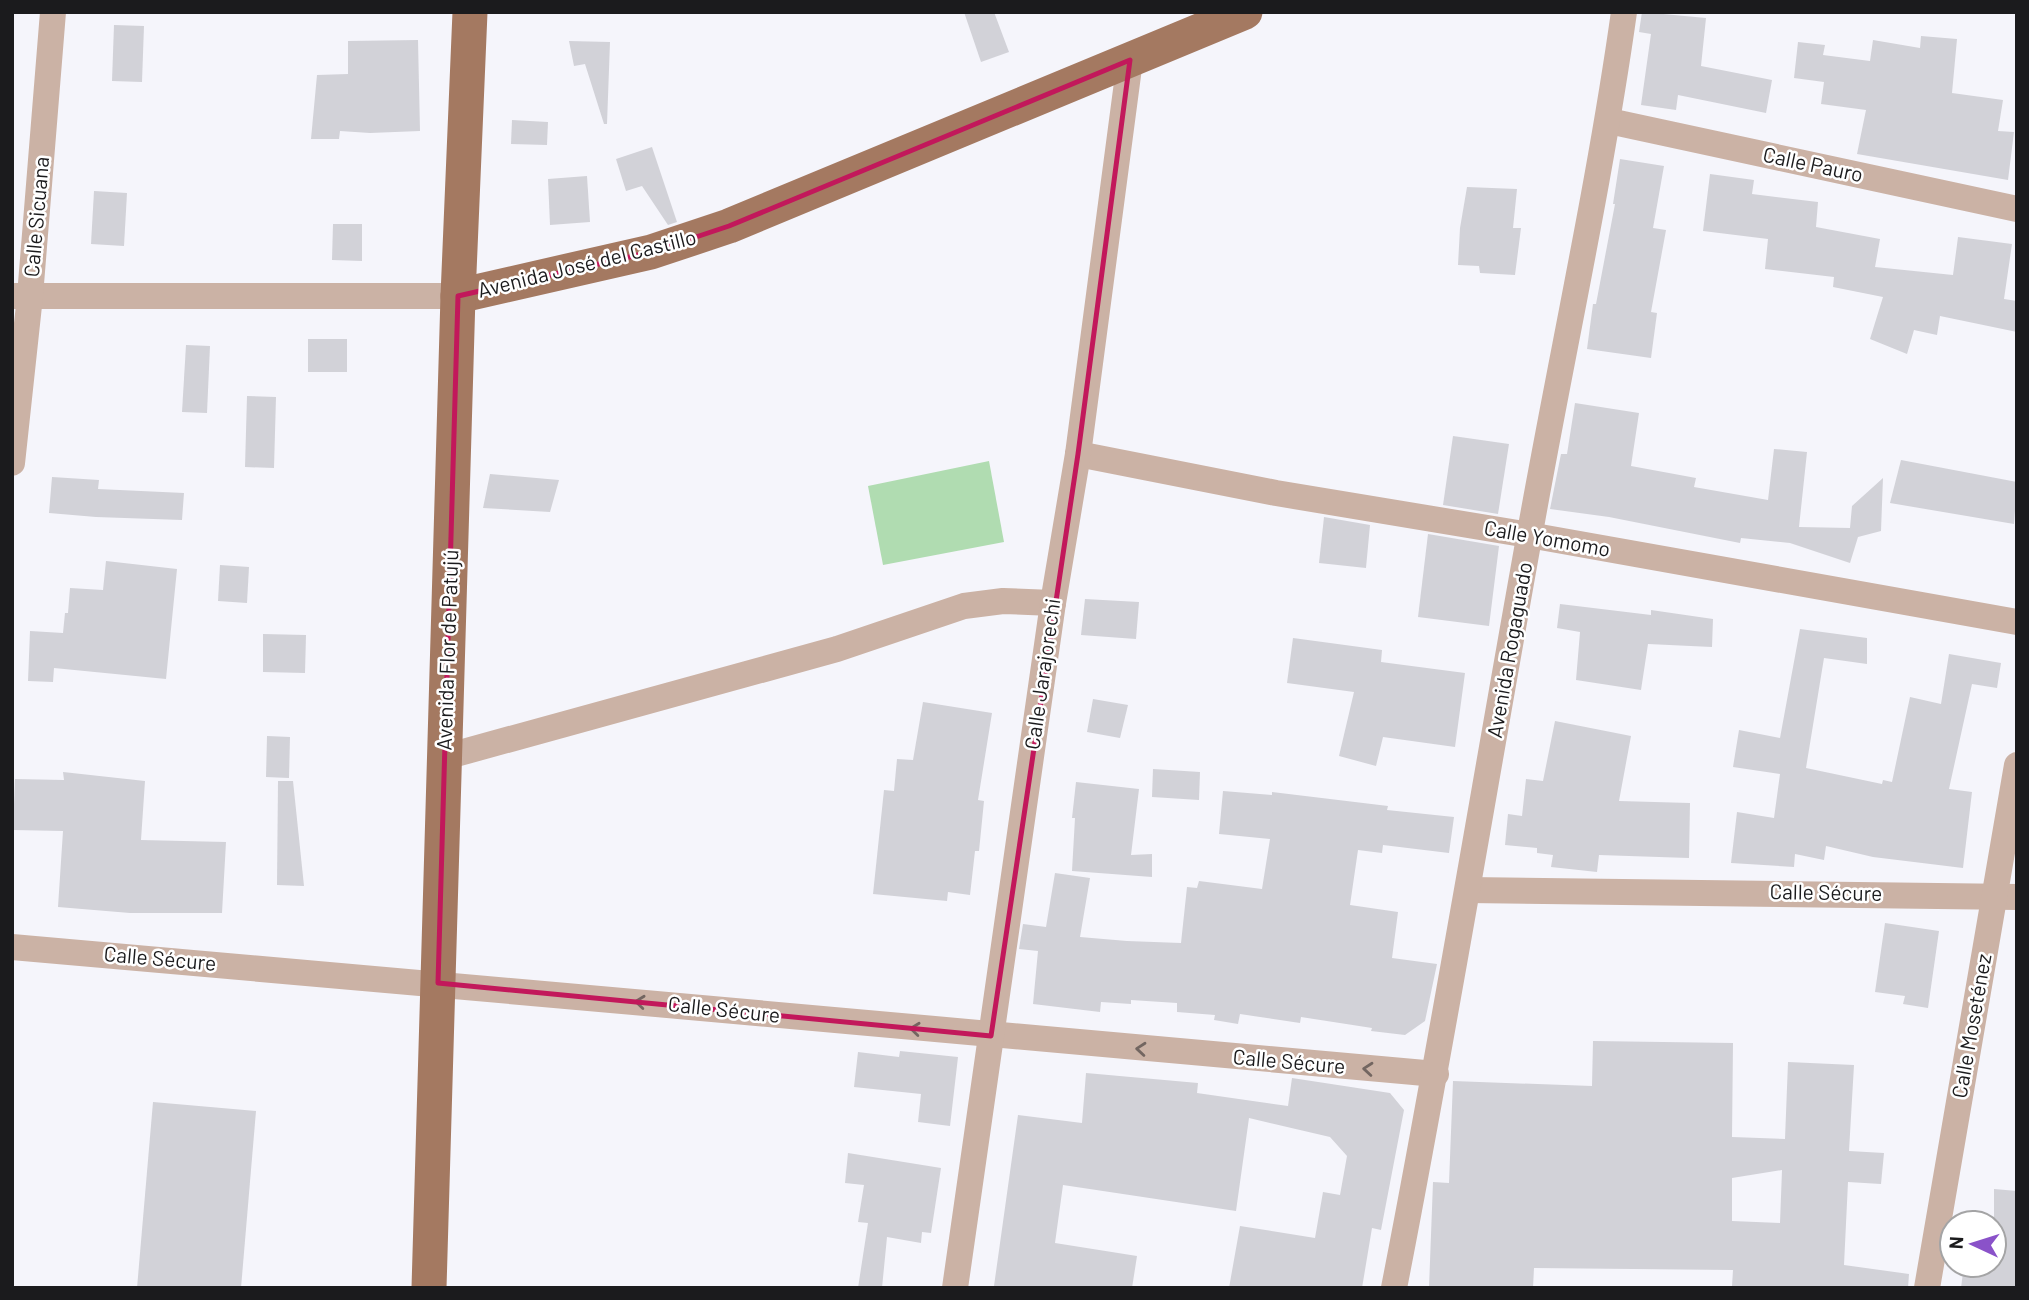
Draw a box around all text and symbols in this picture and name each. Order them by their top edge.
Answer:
street label: Calle Pauro [1761,141,1866,186]
street label: Calle Sicuana [18,156,53,278]
street label: Avenida José del Castillo [475,223,698,302]
street label: Calle Yomomo [1482,514,1612,561]
street label: Avenida Flor de Patujú [430,549,463,751]
street label: Avenida Rogaguado [1481,560,1536,740]
street label: Calle Jarajorechi [1019,597,1065,751]
street label: Calle Sécure [1769,878,1883,905]
street label: Calle Sécure [103,940,217,975]
street label: Calle Moseténez [1946,952,1996,1100]
street label: Calle Sécure [667,990,782,1027]
one-way arrow [634,995,645,1010]
one-way arrow [909,1021,921,1036]
one-way arrow [1136,1042,1147,1057]
street label: Calle Sécure [1232,1043,1346,1078]
one-way arrow [1362,1062,1373,1077]
north arrow [1938,1209,2008,1279]
text: N [1944,1236,1967,1250]

